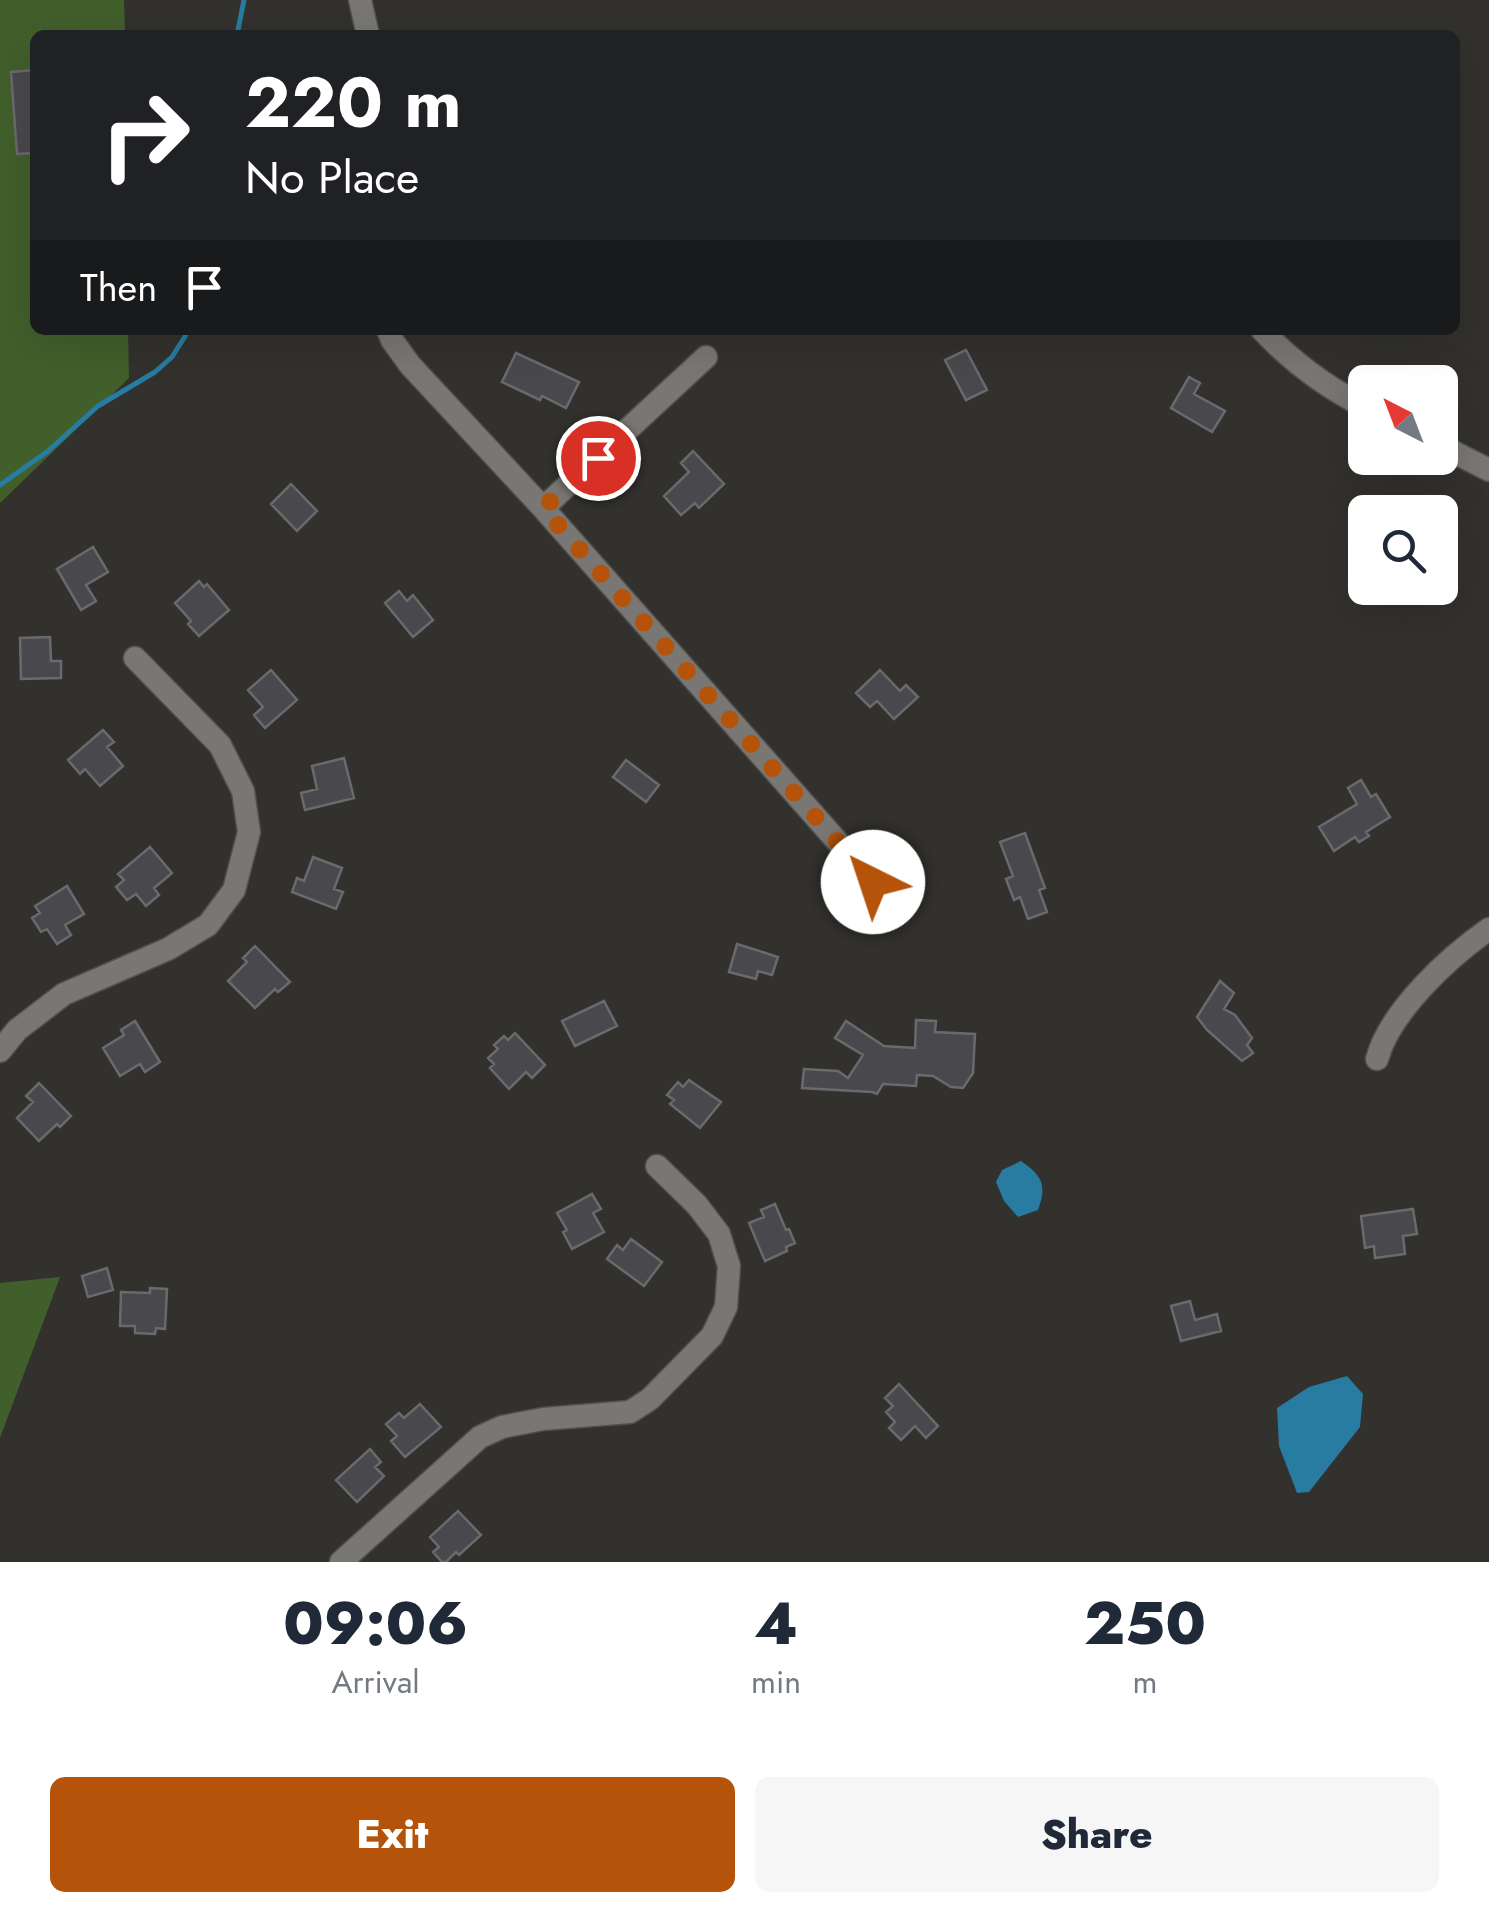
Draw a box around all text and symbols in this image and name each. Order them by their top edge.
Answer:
text: 220 m [245,52,462,153]
icon: right [80,70,210,200]
text: No Place [245,145,419,210]
text: Then [80,260,157,315]
icon: arrive [177,260,232,315]
north arrow [1348,365,1458,475]
map controls [1348,365,1458,605]
pin [556,416,641,501]
icon: arrive [571,431,626,486]
button: search [1348,495,1458,605]
position arrow [821,830,925,934]
text: 09:06 [283,1580,468,1667]
text: 4 [754,1580,798,1667]
text: 250 [1084,1580,1206,1667]
text: Arrival [331,1659,420,1705]
text: min [751,1659,801,1705]
text: m [1133,1659,1158,1705]
button: Exit [50,1777,735,1892]
button: Share [755,1777,1439,1892]

